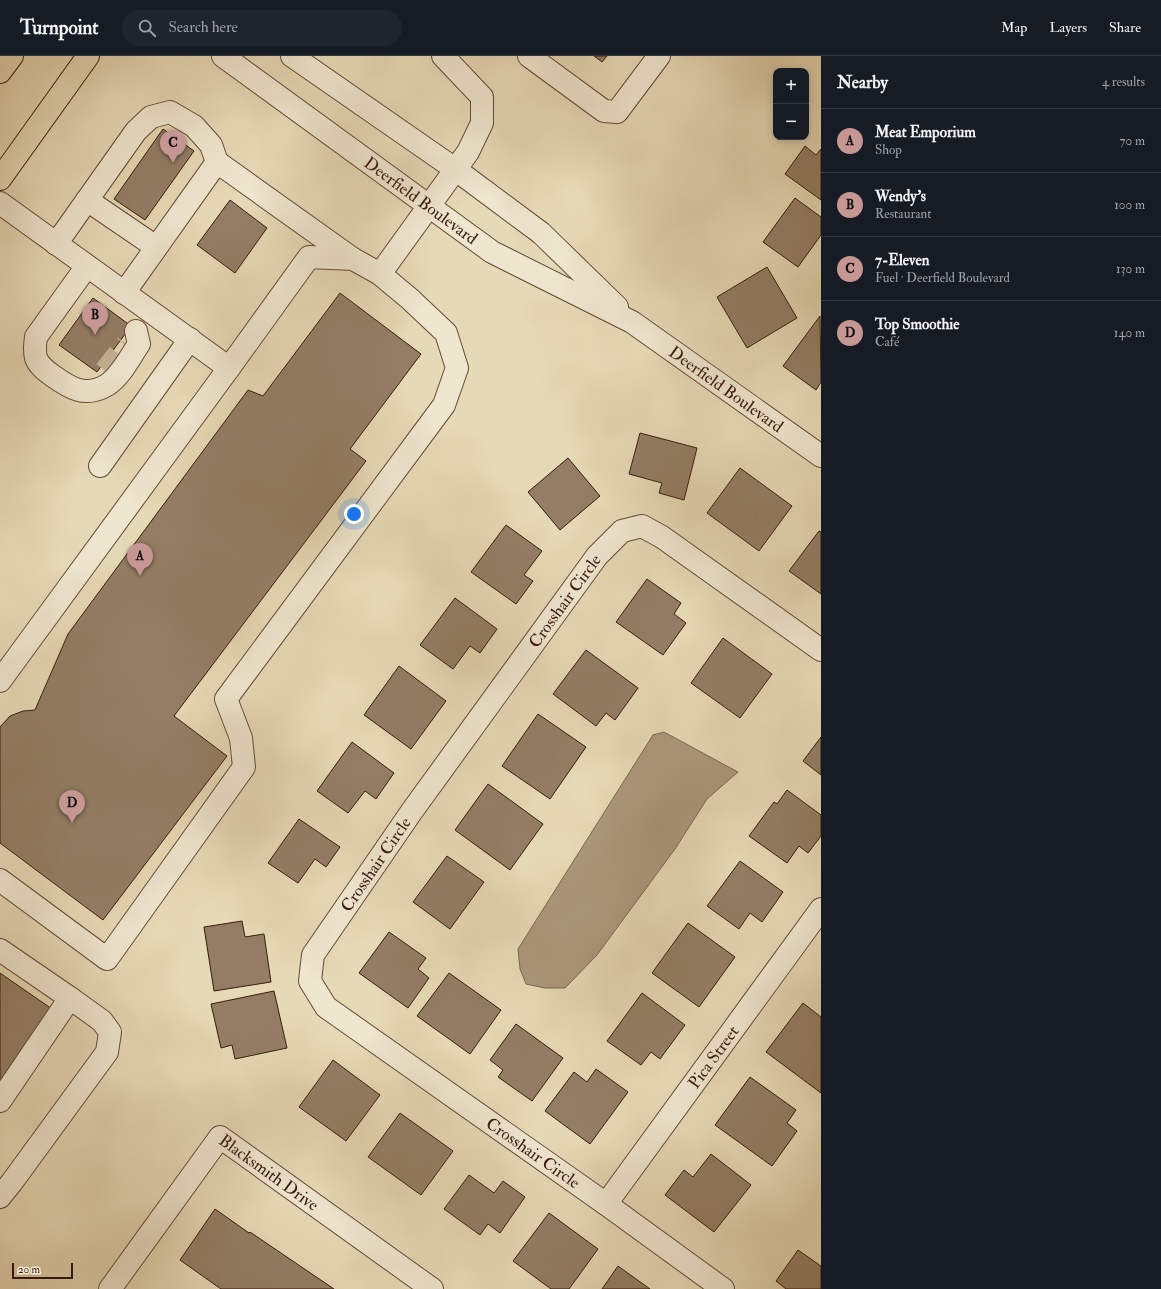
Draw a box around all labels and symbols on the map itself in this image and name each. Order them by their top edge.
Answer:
pin: C [160,130,186,163]
street label: Deerfield Boulevard [360,152,482,249]
pin: B [82,302,108,335]
street label: Deerfield Boulevard [665,341,788,437]
your location [344,504,364,524]
pin: A [127,543,153,576]
street label: Crosshair Circle [524,550,605,652]
pin: D [59,790,85,823]
street label: Crosshair Circle [336,813,415,915]
street label: Pica Street [683,1021,743,1093]
street label: Crosshair Circle [482,1113,584,1193]
street label: Blacksmith Drive [215,1129,323,1215]
scale bar [12,1261,73,1280]

